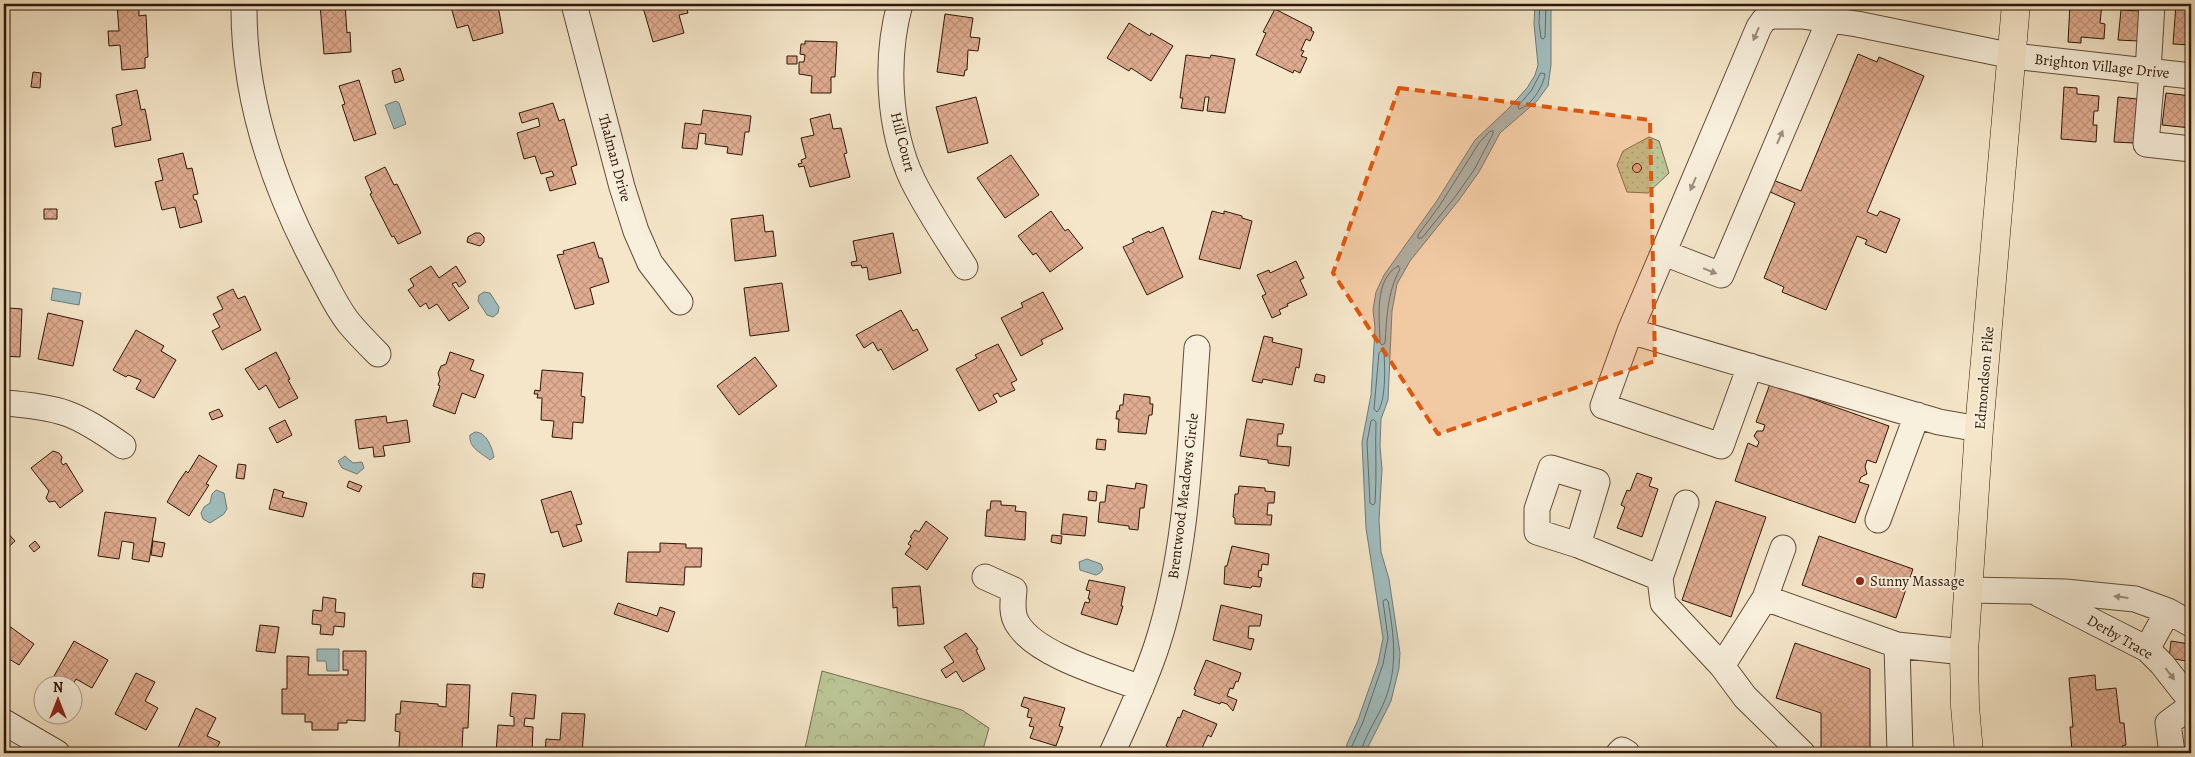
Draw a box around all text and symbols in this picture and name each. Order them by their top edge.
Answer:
one-way arrow [1752,27,1760,41]
street label: Brighton Village Drive [2033,49,2171,83]
street label: Hill Court [886,110,920,174]
street label: Thalman Drive [594,112,636,204]
one-way arrow [1776,130,1784,144]
one-way arrow [1689,177,1697,191]
one-way arrow [1703,267,1718,275]
street label: Edmondson Pike [1970,325,1999,431]
street label: Brentwood Meadows Circle [1163,412,1203,580]
place label: Sunny Massage [1870,571,1965,591]
marker: Sunny Massage [1854,575,1866,587]
one-way arrow [2113,593,2129,601]
street label: Derby Trace [2083,610,2157,664]
one-way arrow [2165,667,2176,680]
north arrow [32,674,82,724]
text: N [53,678,63,697]

